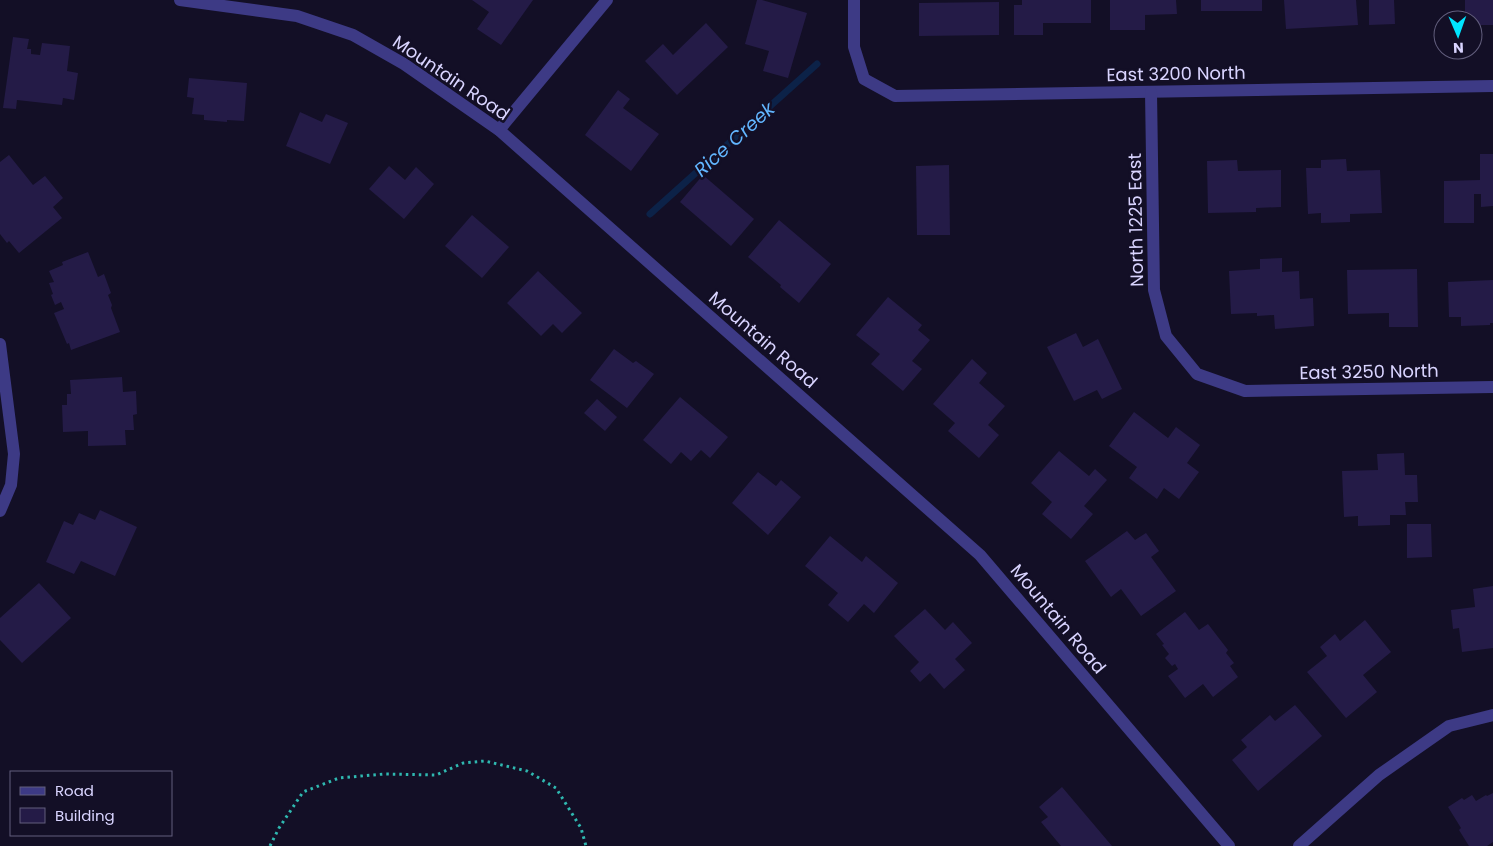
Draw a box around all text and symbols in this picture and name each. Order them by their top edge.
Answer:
north arrow [1433,10,1483,60]
street label: Mountain Road [388,29,515,126]
text: N [1453,38,1464,58]
street label: East 3200 North [1106,60,1246,87]
water label: Rice Creek [688,95,782,183]
street label: North 1225 East [1122,153,1149,287]
street label: Mountain Road [704,285,823,394]
street label: East 3250 North [1299,358,1439,385]
street label: Mountain Road [1005,558,1112,679]
legend [10,771,172,836]
text: Road [55,780,94,801]
text: Building [55,805,115,826]

